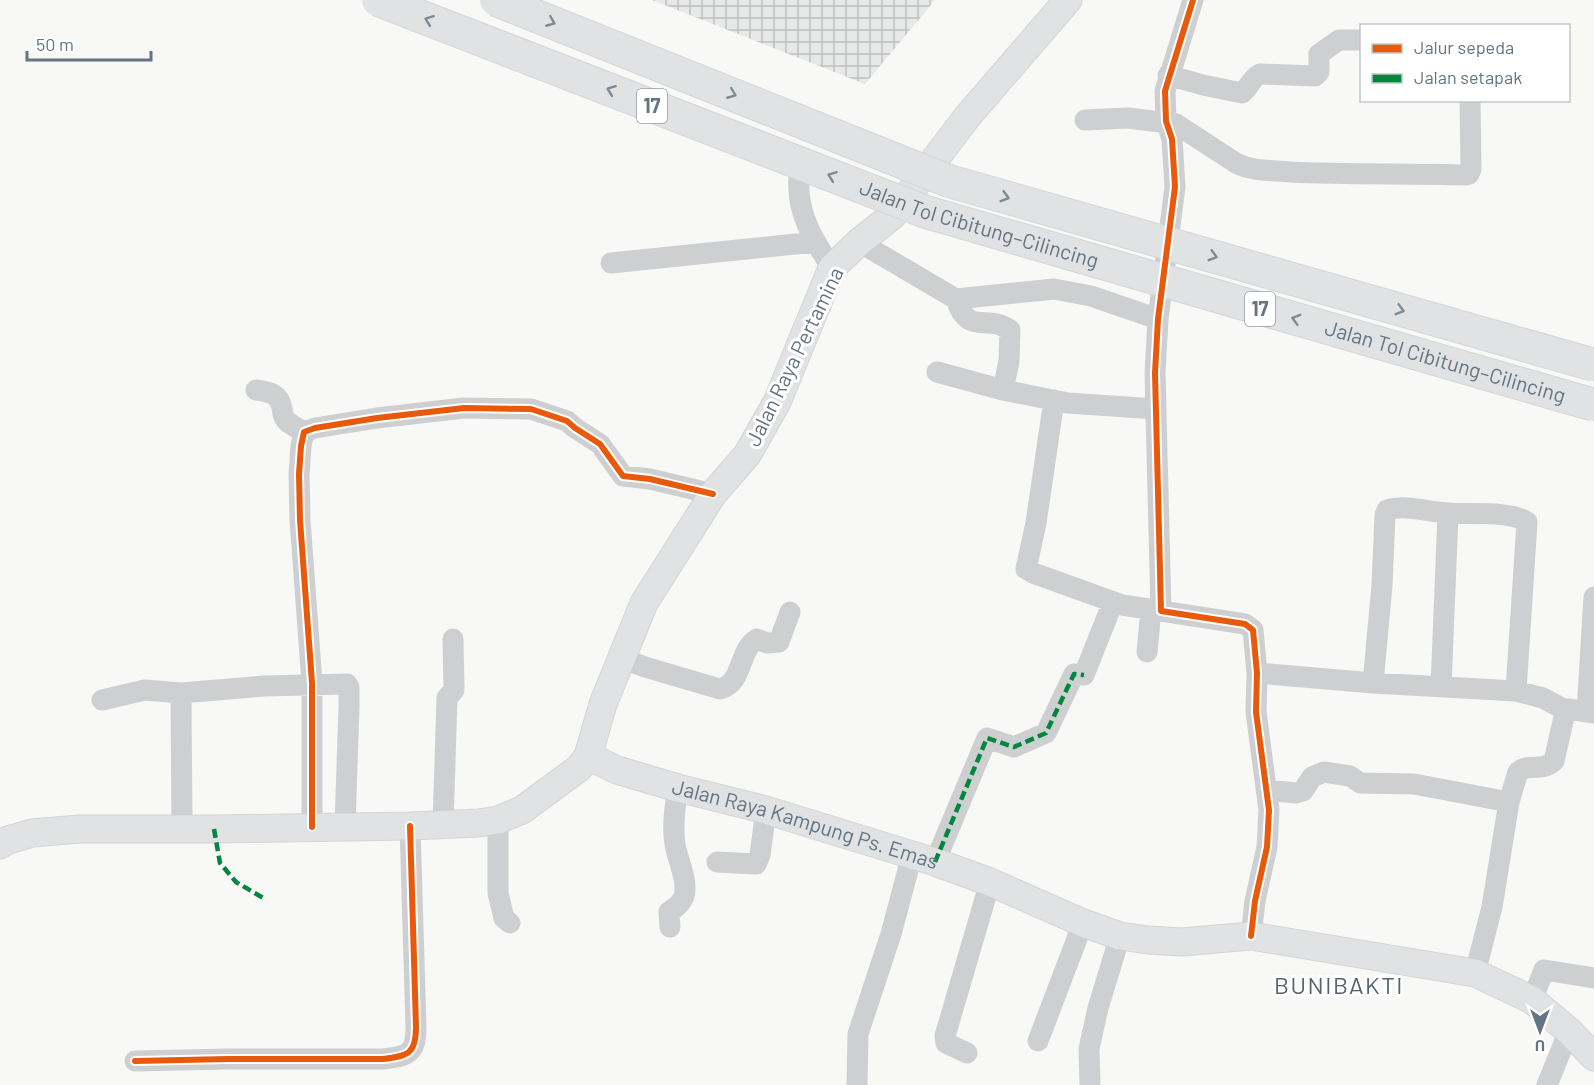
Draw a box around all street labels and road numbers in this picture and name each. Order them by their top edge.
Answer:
road number: 17 [637,89,667,123]
street label: Jalan Tol Cibitung–Cilincing [857,174,1102,272]
street label: Jalan Raya Pertamina [739,263,848,450]
road number: 17 [1245,292,1275,326]
street label: Jalan Tol Cibitung–Cilincing [1322,314,1569,407]
street label: Jalan Raya Kampung Ps. Emas [670,773,942,873]

